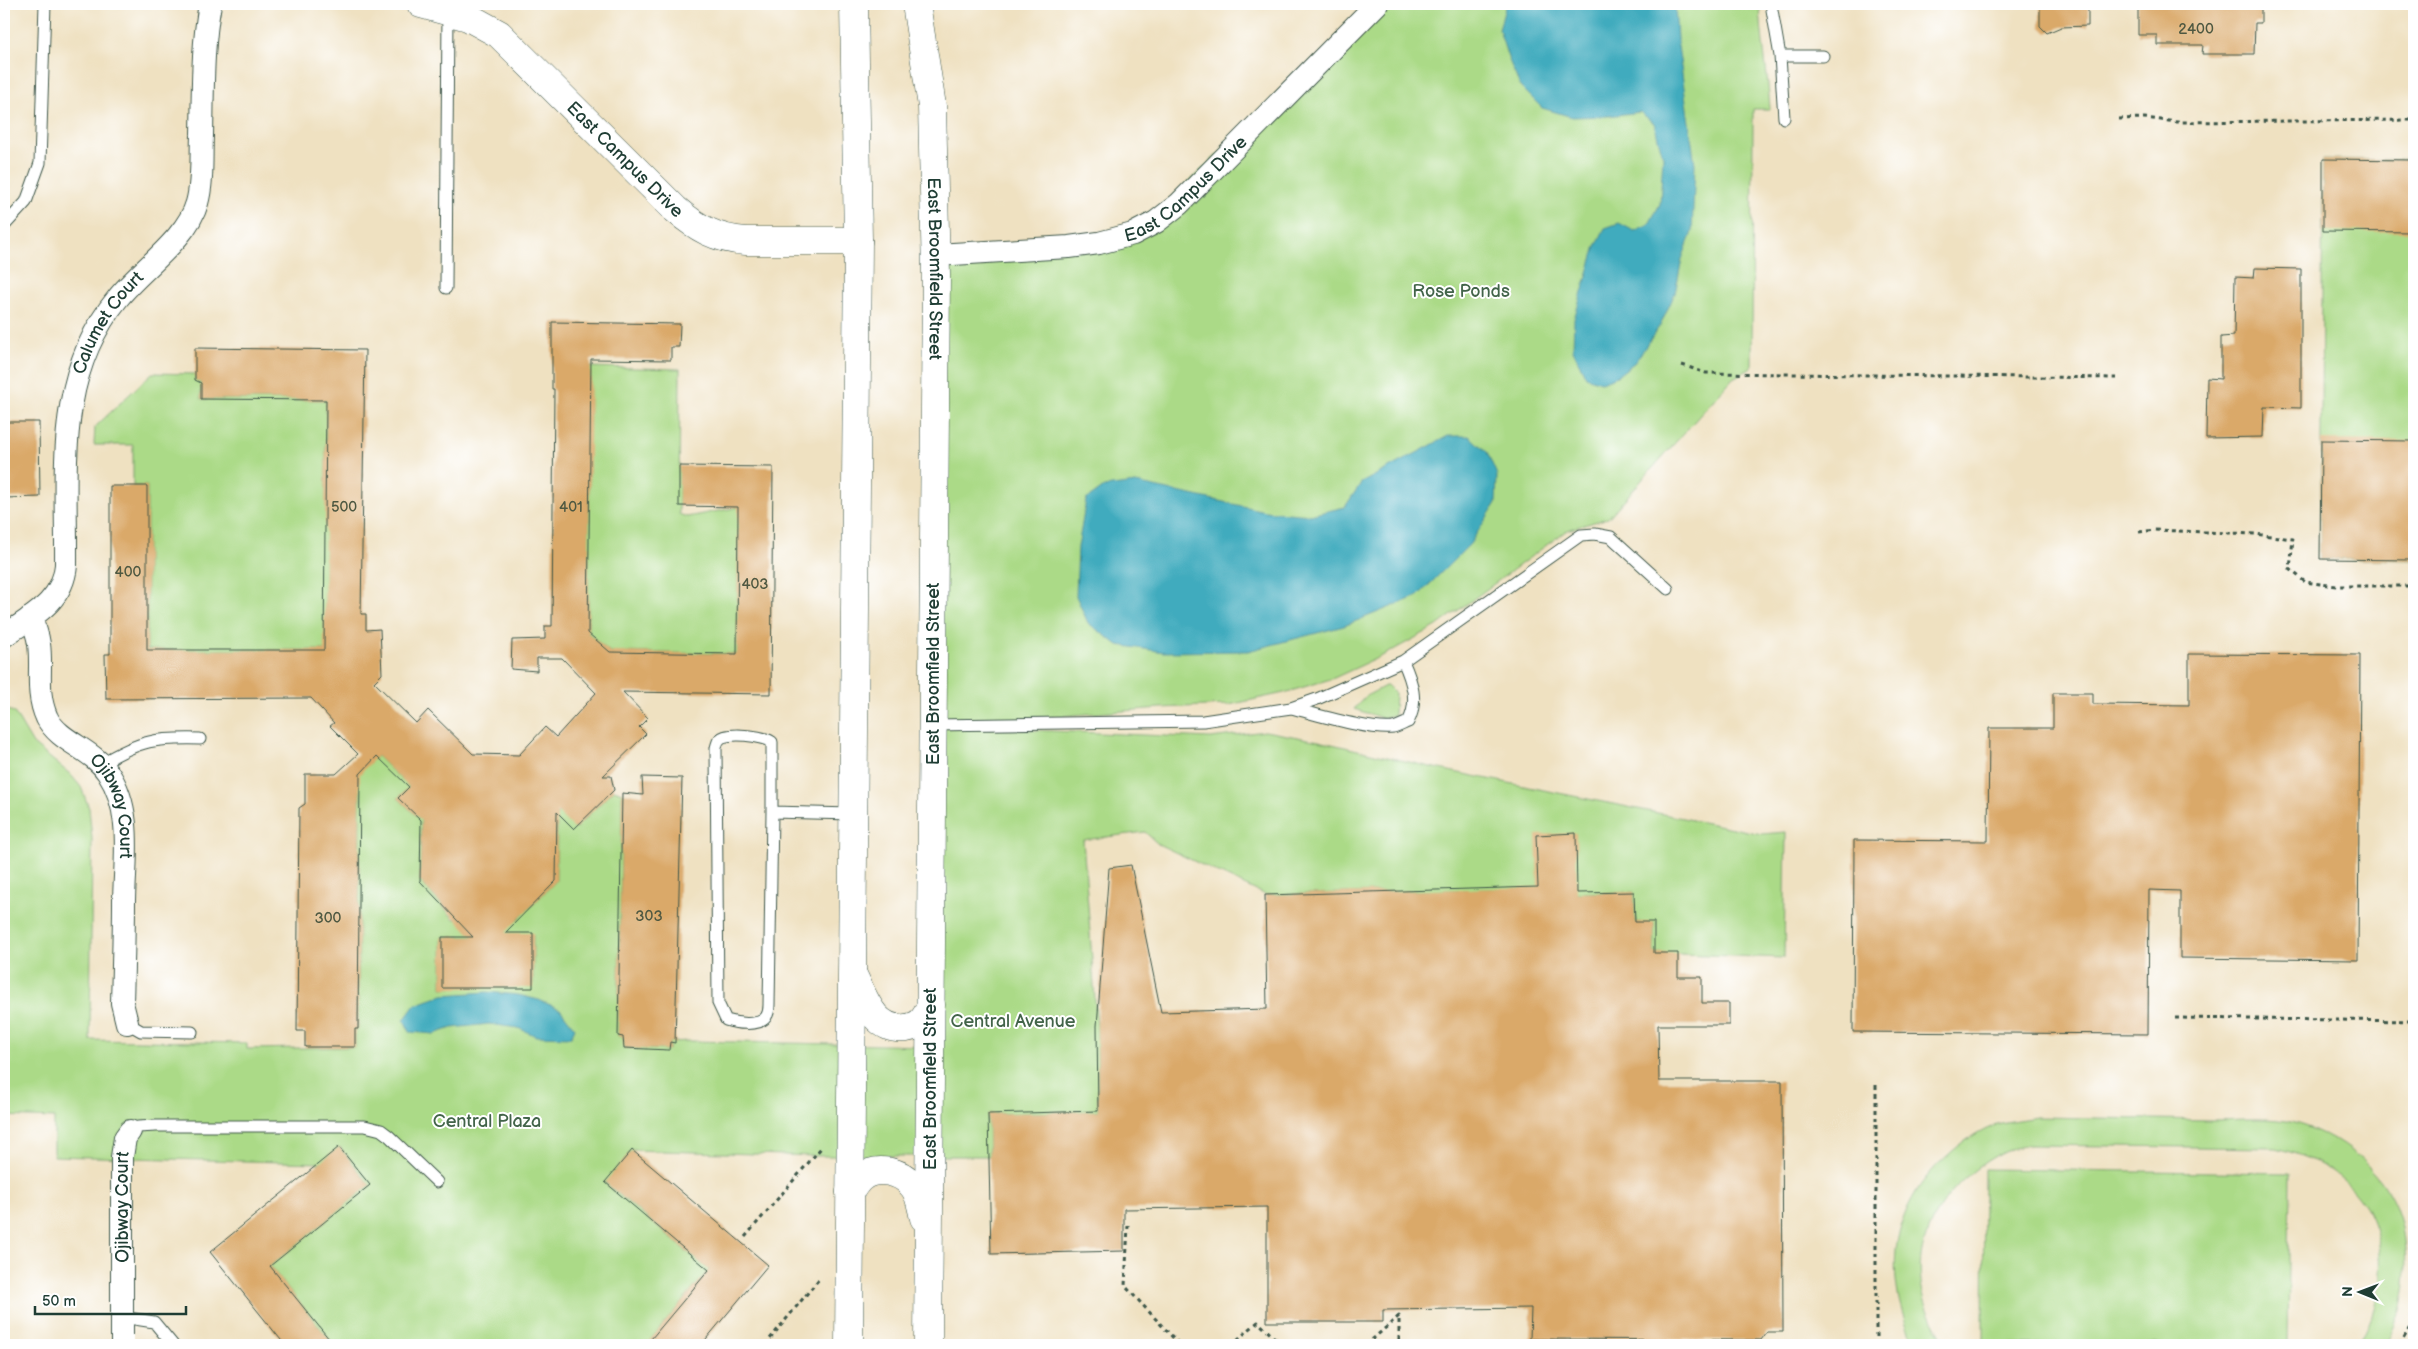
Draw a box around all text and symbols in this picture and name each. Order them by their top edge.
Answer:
house number: 2400 [2178,20,2214,39]
street label: East Campus Drive [562,97,688,223]
street label: East Campus Drive [1122,131,1252,247]
street label: East Broomfield Street [923,177,946,361]
street label: Calumet Court [69,267,148,377]
park label: Rose Ponds [1412,281,1510,302]
house number: 500 [331,498,357,517]
house number: 401 [559,498,583,517]
house number: 400 [115,563,142,582]
house number: 403 [741,575,769,594]
street label: East Broomfield Street [923,582,944,765]
street label: Ojibway Court [86,749,136,860]
house number: 303 [635,907,663,926]
house number: 300 [315,909,342,928]
street label: East Broomfield Street [920,987,941,1170]
park label: Central Avenue [951,1011,1076,1032]
park label: Central Plaza [433,1111,541,1132]
street label: Ojibway Court [112,1149,134,1263]
north arrow [2336,1266,2386,1316]
scale bar [35,1284,186,1316]
text: N [2339,1286,2356,1297]
text: 50 m [42,1292,76,1311]

